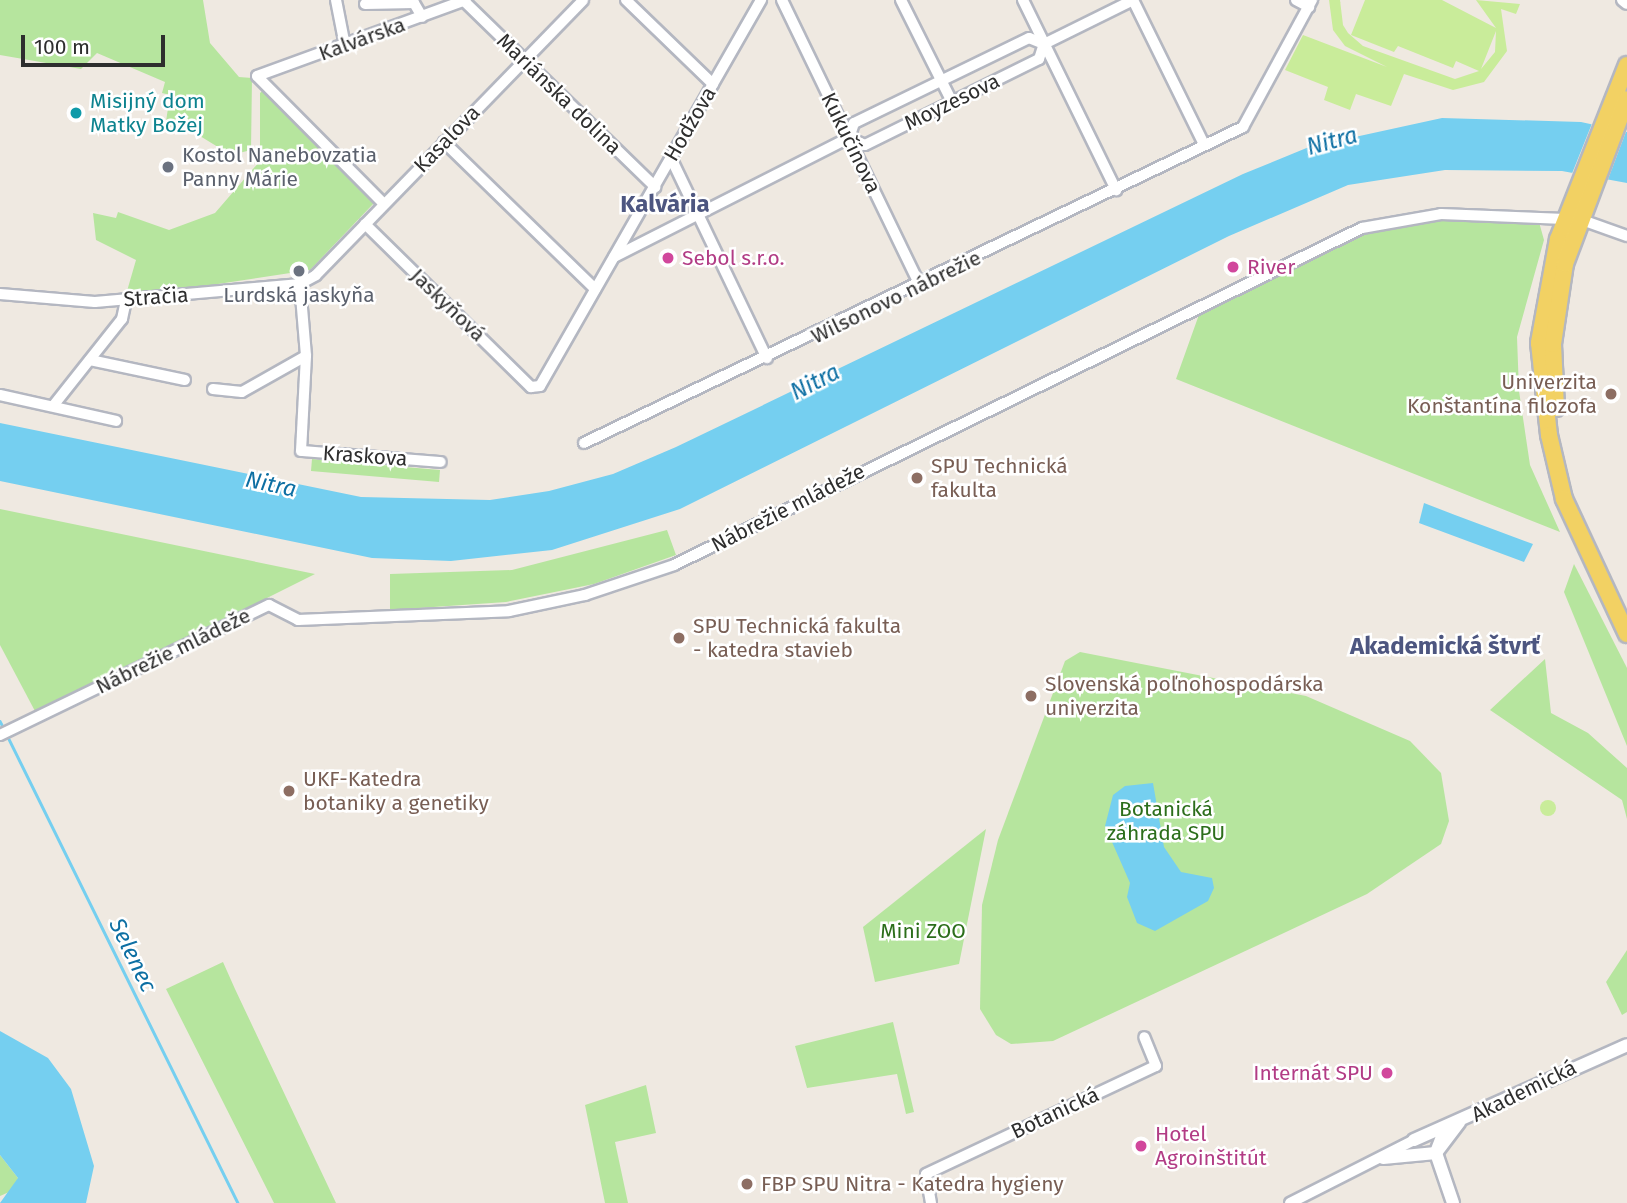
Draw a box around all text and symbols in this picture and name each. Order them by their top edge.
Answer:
street label: Kalvárska [315,12,409,66]
scale bar [24,21,168,65]
street label: Mariánska dolina [491,28,627,160]
text: 100 m [34,34,90,60]
street label: Moyzesova [900,68,1004,136]
street label: Hodžova [659,82,721,166]
place label: Misijný dom Matky Božej [90,88,205,138]
street label: Kukučínova [816,88,886,198]
street label: Kasalova [409,100,485,178]
marker: Misijný dom Matky Božej [68,105,84,121]
water label: Nitra [1304,121,1360,161]
place label: Kostol Nanebovzatia Panny Márie [182,142,377,192]
marker: Kostol Nanebovzatia Panny Márie [160,159,176,175]
district label: Kalvária [620,191,710,219]
place label: Sebol s.r.o. [682,245,785,271]
street label: Wilsonovo nábrežie [807,245,985,349]
marker: Sebol s.r.o. [660,250,676,266]
place label: River [1247,254,1295,280]
marker: River [1225,259,1241,275]
marker: Lurdská jaskyňa [291,263,307,279]
street label: Jaskyňová [405,263,491,347]
street label: Stračia [123,282,189,312]
place label: Lurdská jaskyňa [223,282,375,308]
water label: Nitra [786,358,844,406]
place label: Univerzita Konštantína filozofa [1407,369,1597,419]
marker: Univerzita Konštantína filozofa [1603,386,1619,402]
street label: Kraskova [322,440,408,472]
place label: SPU Technická fakulta [931,453,1068,503]
street label: Nábrežie mládeže [707,458,869,558]
water label: Nitra [243,465,299,503]
marker: SPU Technická fakulta [909,470,925,486]
street label: Nábrežie mládeže [92,603,254,699]
place label: SPU Technická fakulta - katedra stavieb [693,613,901,663]
marker: SPU Technická fakulta - katedra stavieb [671,630,687,646]
district label: Akademická štvrť [1350,633,1540,661]
place label: Slovenská poľnohospodárska univerzita [1045,671,1324,721]
marker: Slovenská poľnohospodárska univerzita [1023,688,1039,704]
place label: UKF-Katedra botaniky a genetiky [303,766,489,816]
marker: UKF-Katedra botaniky a genetiky [281,783,297,799]
park label: Botanická záhrada SPU [1107,796,1225,846]
water label: Selenec [103,914,163,996]
park label: Mini ZOO [880,918,966,944]
street label: Akademická [1467,1055,1581,1127]
place label: Internát SPU [1253,1060,1373,1086]
marker: Internát SPU [1379,1065,1395,1081]
street label: Botanická [1007,1082,1103,1144]
place label: Hotel Agroinštitút [1155,1121,1267,1171]
marker: Hotel Agroinštitút [1133,1138,1149,1154]
place label: FBP SPU Nitra - Katedra hygieny [761,1171,1064,1197]
marker: FBP SPU Nitra - Katedra hygieny [739,1176,755,1192]

